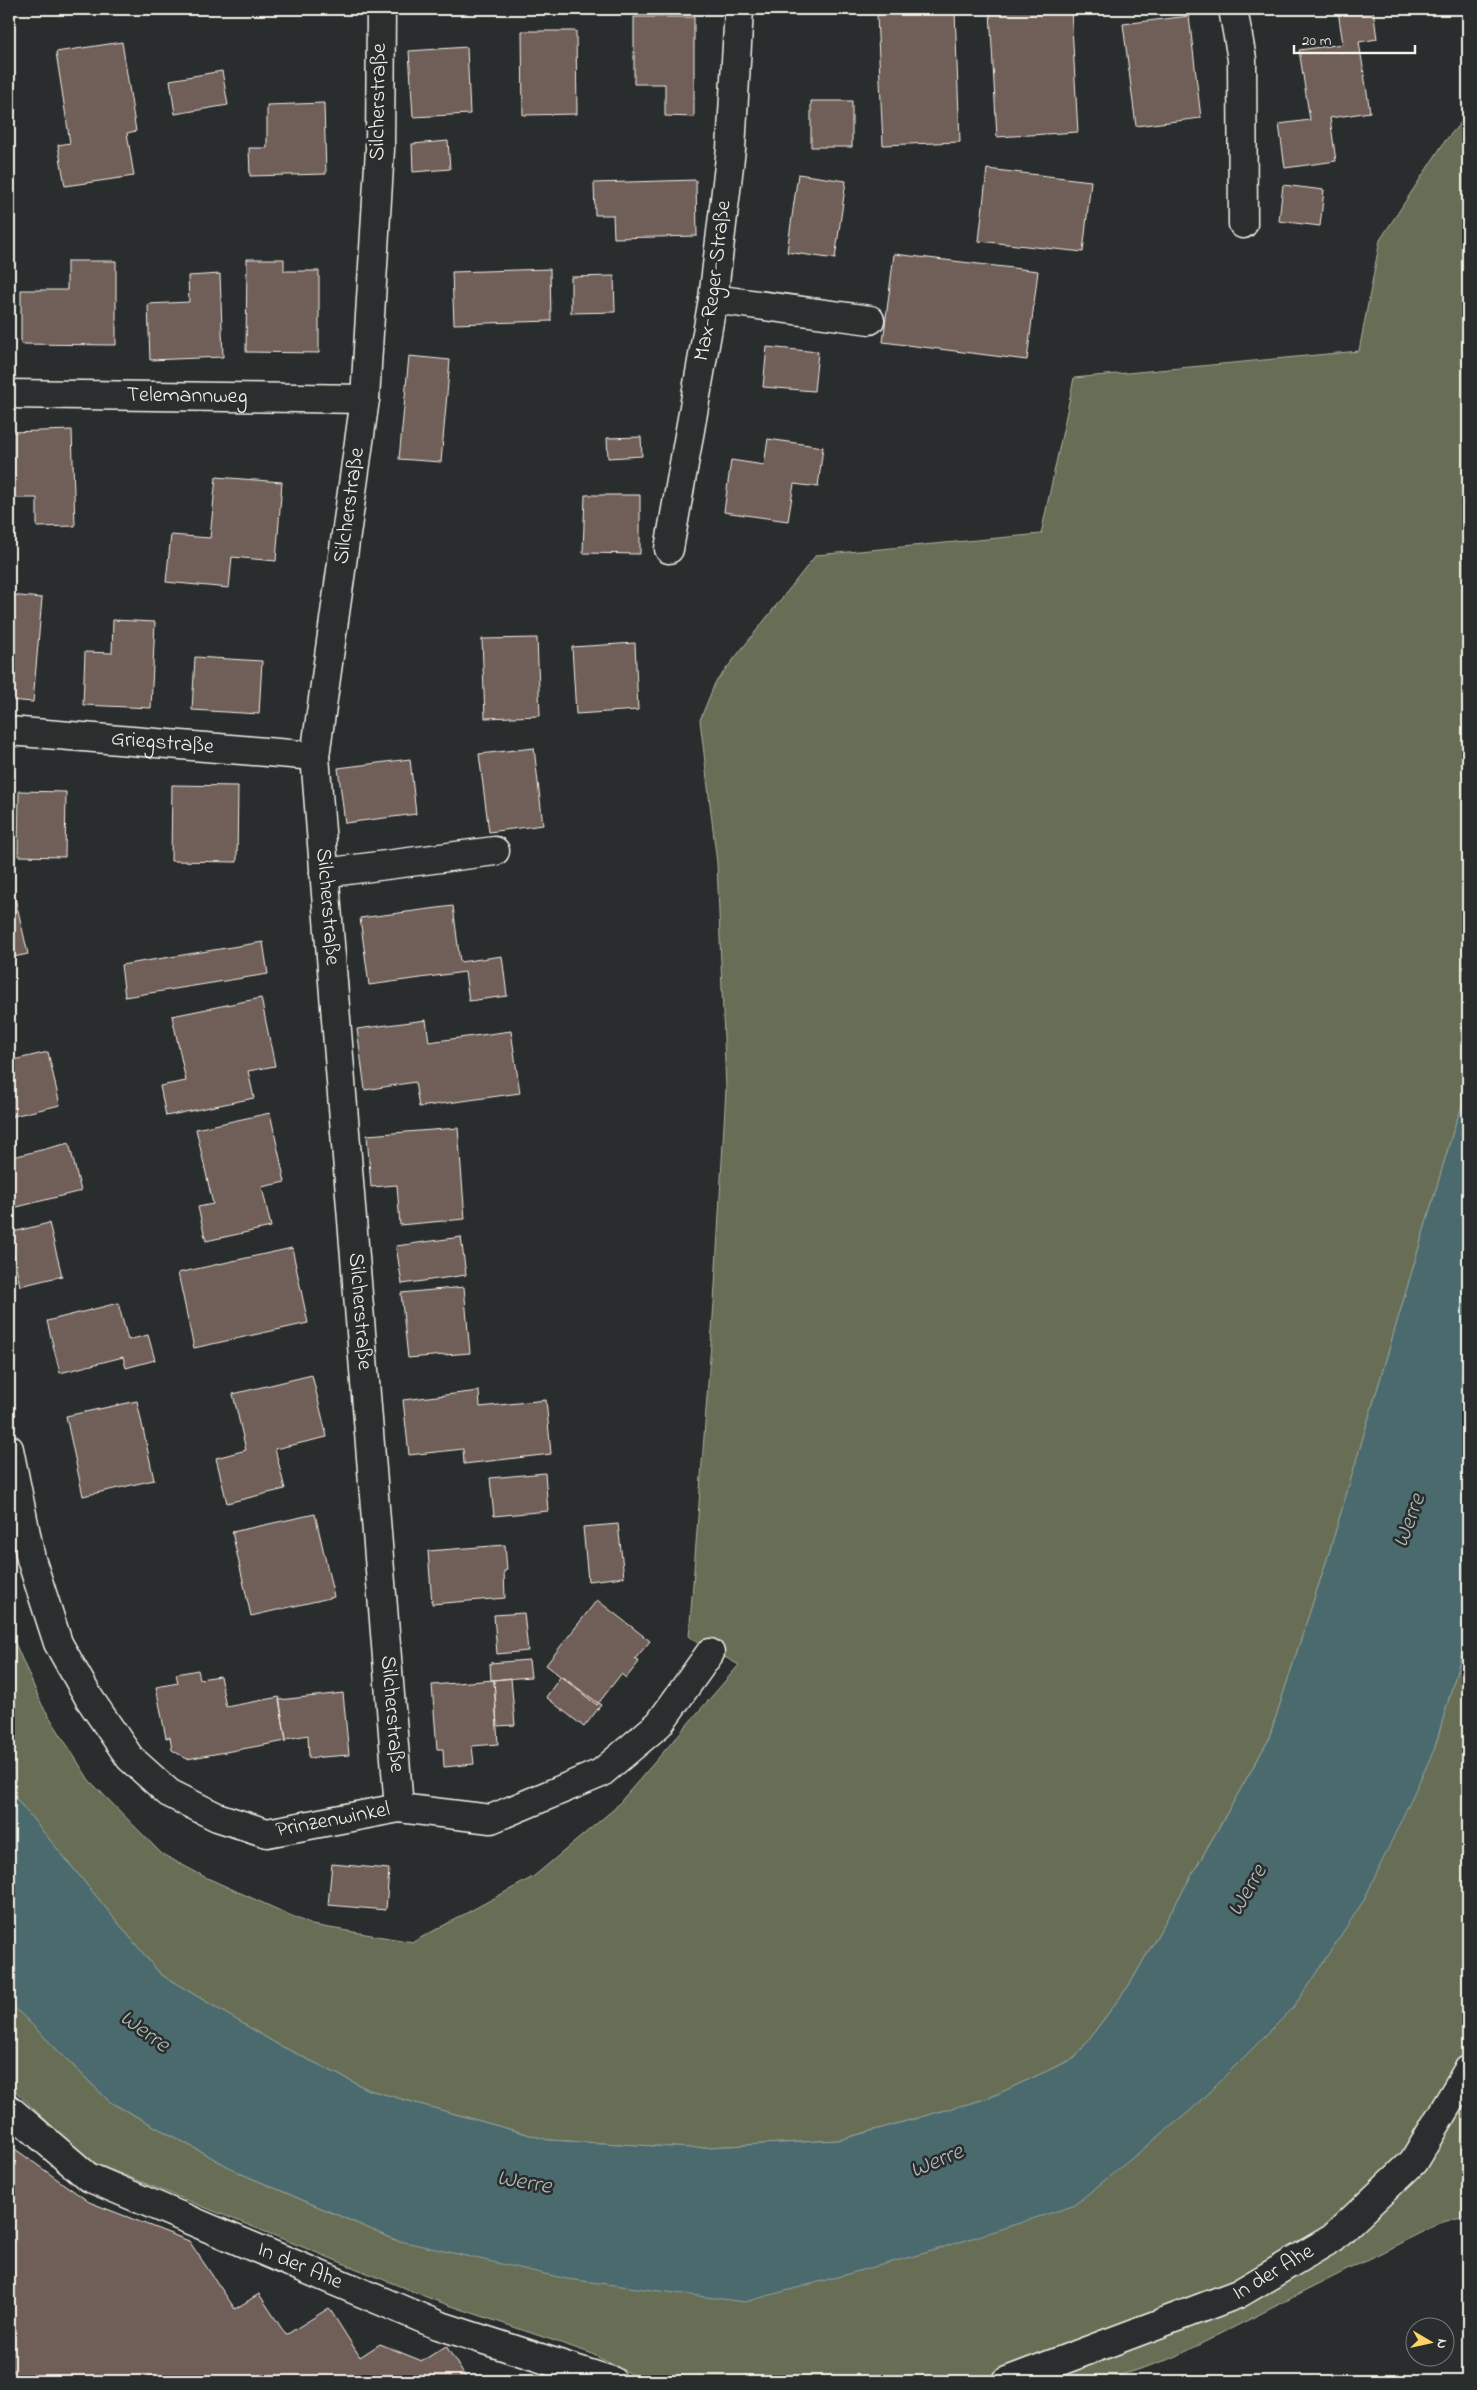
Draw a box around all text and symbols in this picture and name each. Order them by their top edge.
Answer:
scale bar [1294,22,1416,54]
text: 20 m [1302,30,1332,52]
street label: Silcherstraße [362,43,396,161]
street label: Max-Reger-Straße [686,199,741,364]
street label: Telemannweg [126,380,248,414]
street label: Silcherstraße [326,446,374,566]
street label: Griegstraße [110,723,215,764]
street label: Silcherstraße [306,847,348,967]
street label: Silcherstraße [339,1251,380,1371]
water label: Werre [1384,1488,1436,1553]
street label: Silcherstraße [371,1654,412,1774]
street label: Prinzenwinkel [273,1794,393,1847]
water label: Werre [1219,1857,1278,1924]
water label: Werre [111,2002,178,2063]
water label: Werre [905,2135,970,2189]
water label: Werre [494,2161,555,2205]
street label: In der Ahe [252,2234,347,2299]
street label: In der Ahe [1229,2236,1320,2310]
north arrow [1404,2318,1454,2368]
text: N [1430,2337,1452,2350]

